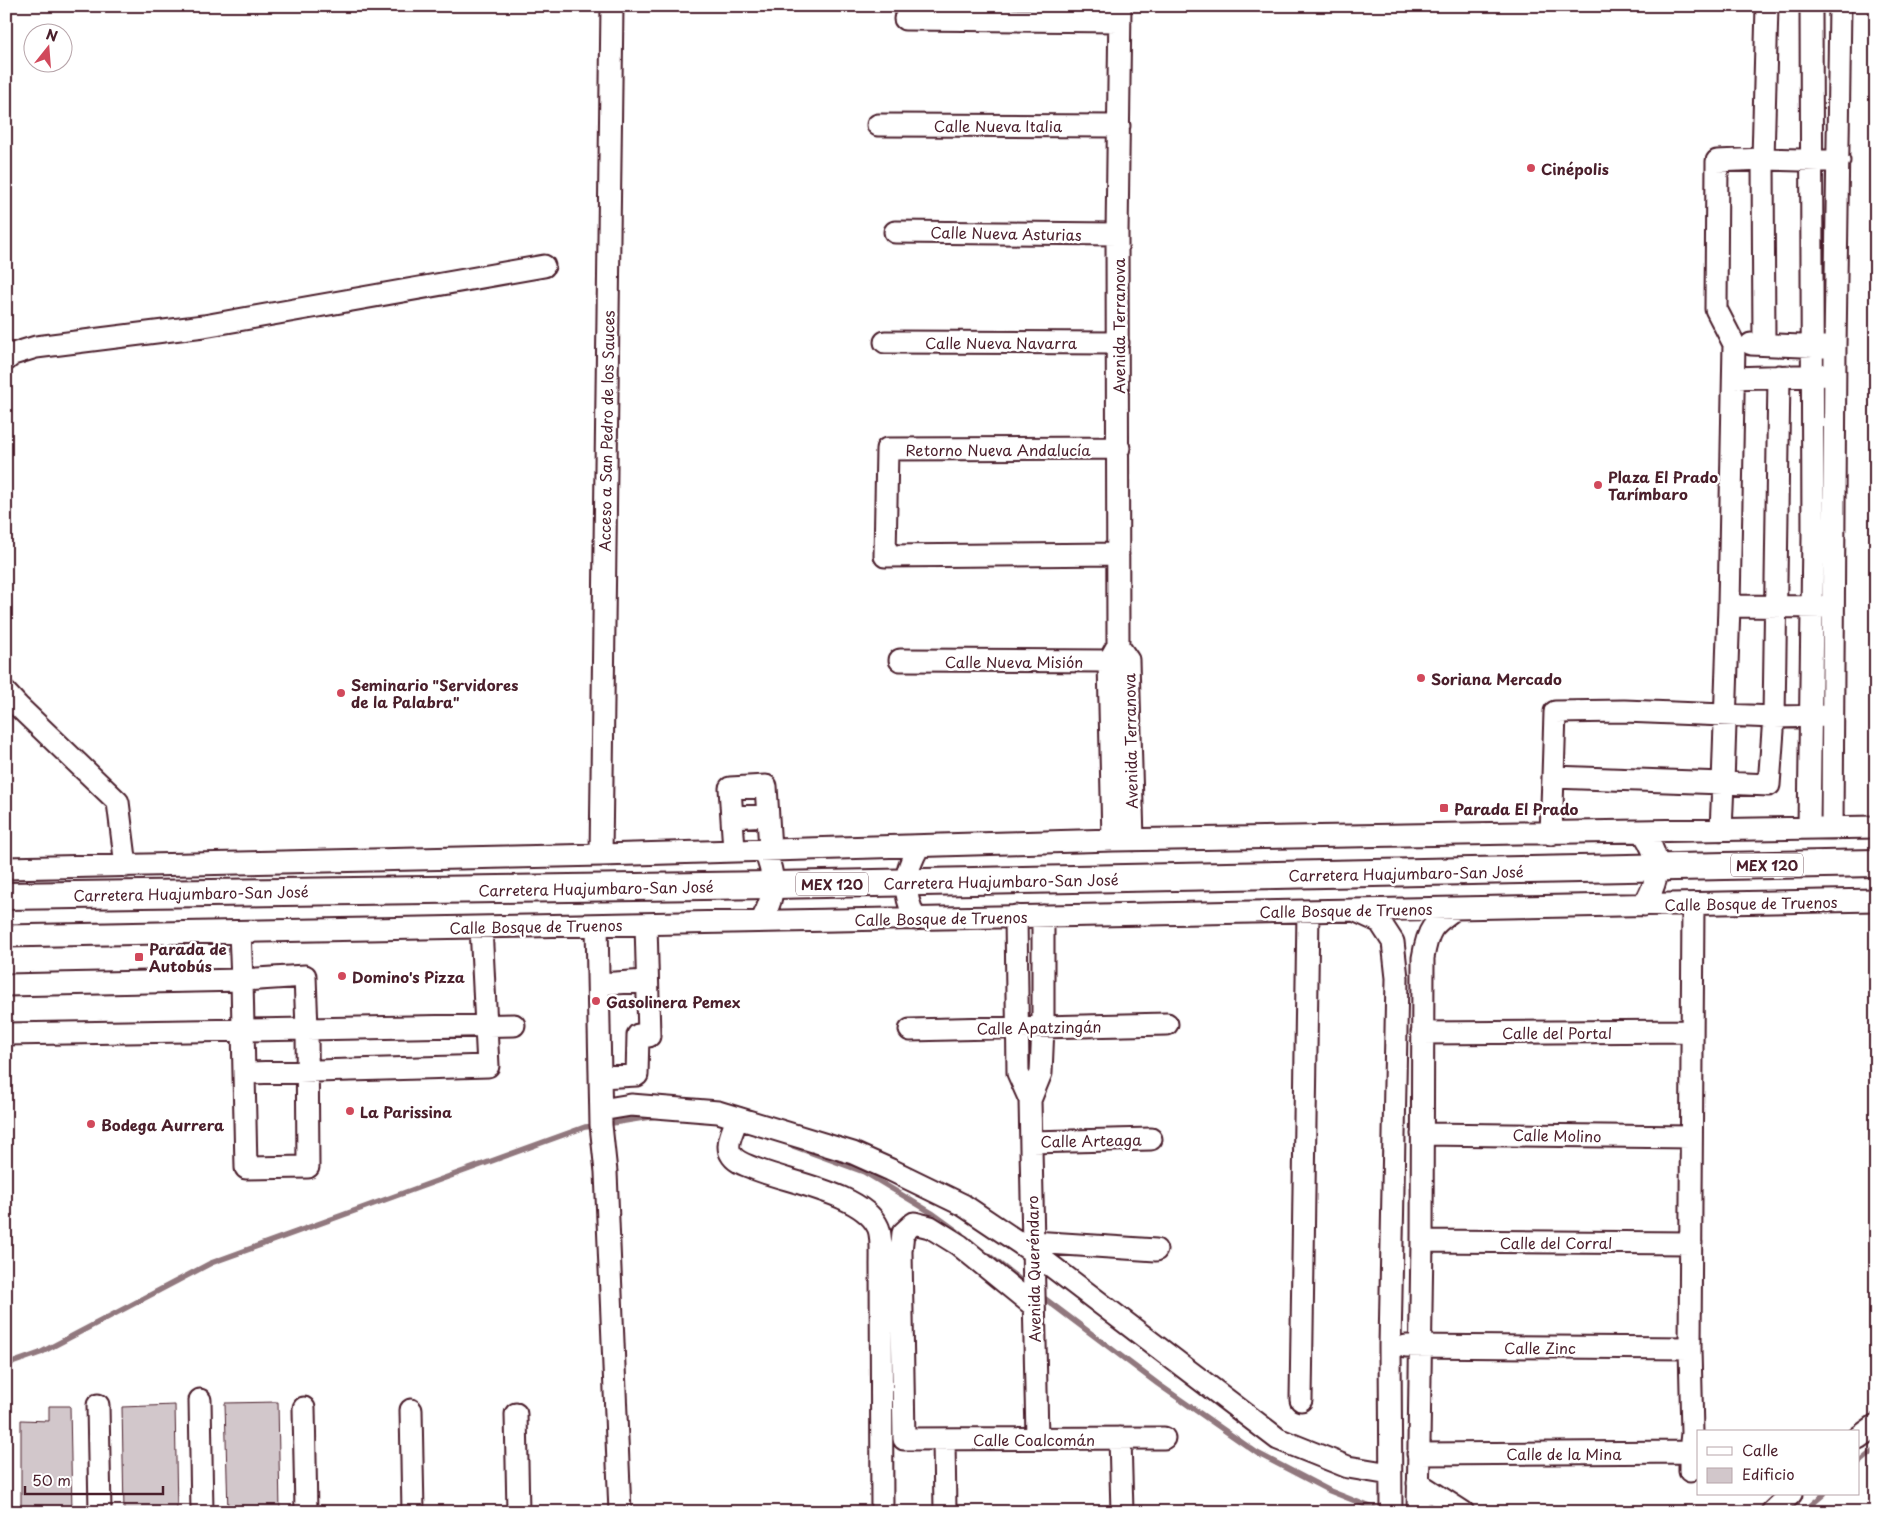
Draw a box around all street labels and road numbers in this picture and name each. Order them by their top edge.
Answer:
street label: Calle Nueva Italia [934,114,1063,137]
street label: Calle Nueva Asturias [930,220,1082,246]
street label: Avenida Terranova [1107,258,1130,394]
street label: Acceso a San Pedro de los Sauces [592,310,620,552]
street label: Calle Nueva Navarra [925,331,1078,354]
street label: Retorno Nueva Andalucía [905,438,1091,461]
street label: Calle Nueva Misión [945,650,1083,673]
street label: Avenida Terranova [1117,673,1143,809]
road number: MEX 120 [1731,854,1803,876]
street label: Carretera Huajumbaro-San José [1288,859,1524,887]
street label: Carretera Huajumbaro-San José [883,867,1119,895]
road number: MEX 120 [796,872,868,896]
street label: Carretera Huajumbaro-San José [478,874,714,902]
street label: Carretera Huajumbaro-San José [73,879,309,907]
street label: Calle Bosque de Truenos [1664,890,1838,916]
street label: Calle Bosque de Truenos [1259,897,1433,923]
street label: Calle Bosque de Truenos [854,905,1028,931]
street label: Calle Bosque de Truenos [449,913,623,939]
street label: Calle Apatzingán [976,1014,1102,1040]
street label: Calle del Portal [1502,1021,1612,1044]
street label: Calle Molino [1512,1123,1602,1147]
street label: Calle Arteaga [1040,1128,1142,1152]
street label: Avenida Queréndaro [1020,1195,1046,1343]
street label: Calle del Corral [1500,1231,1612,1254]
street label: Calle Zinc [1504,1336,1576,1359]
street label: Calle Coalcomán [973,1428,1095,1451]
street label: Calle de la Mina [1506,1442,1622,1465]

